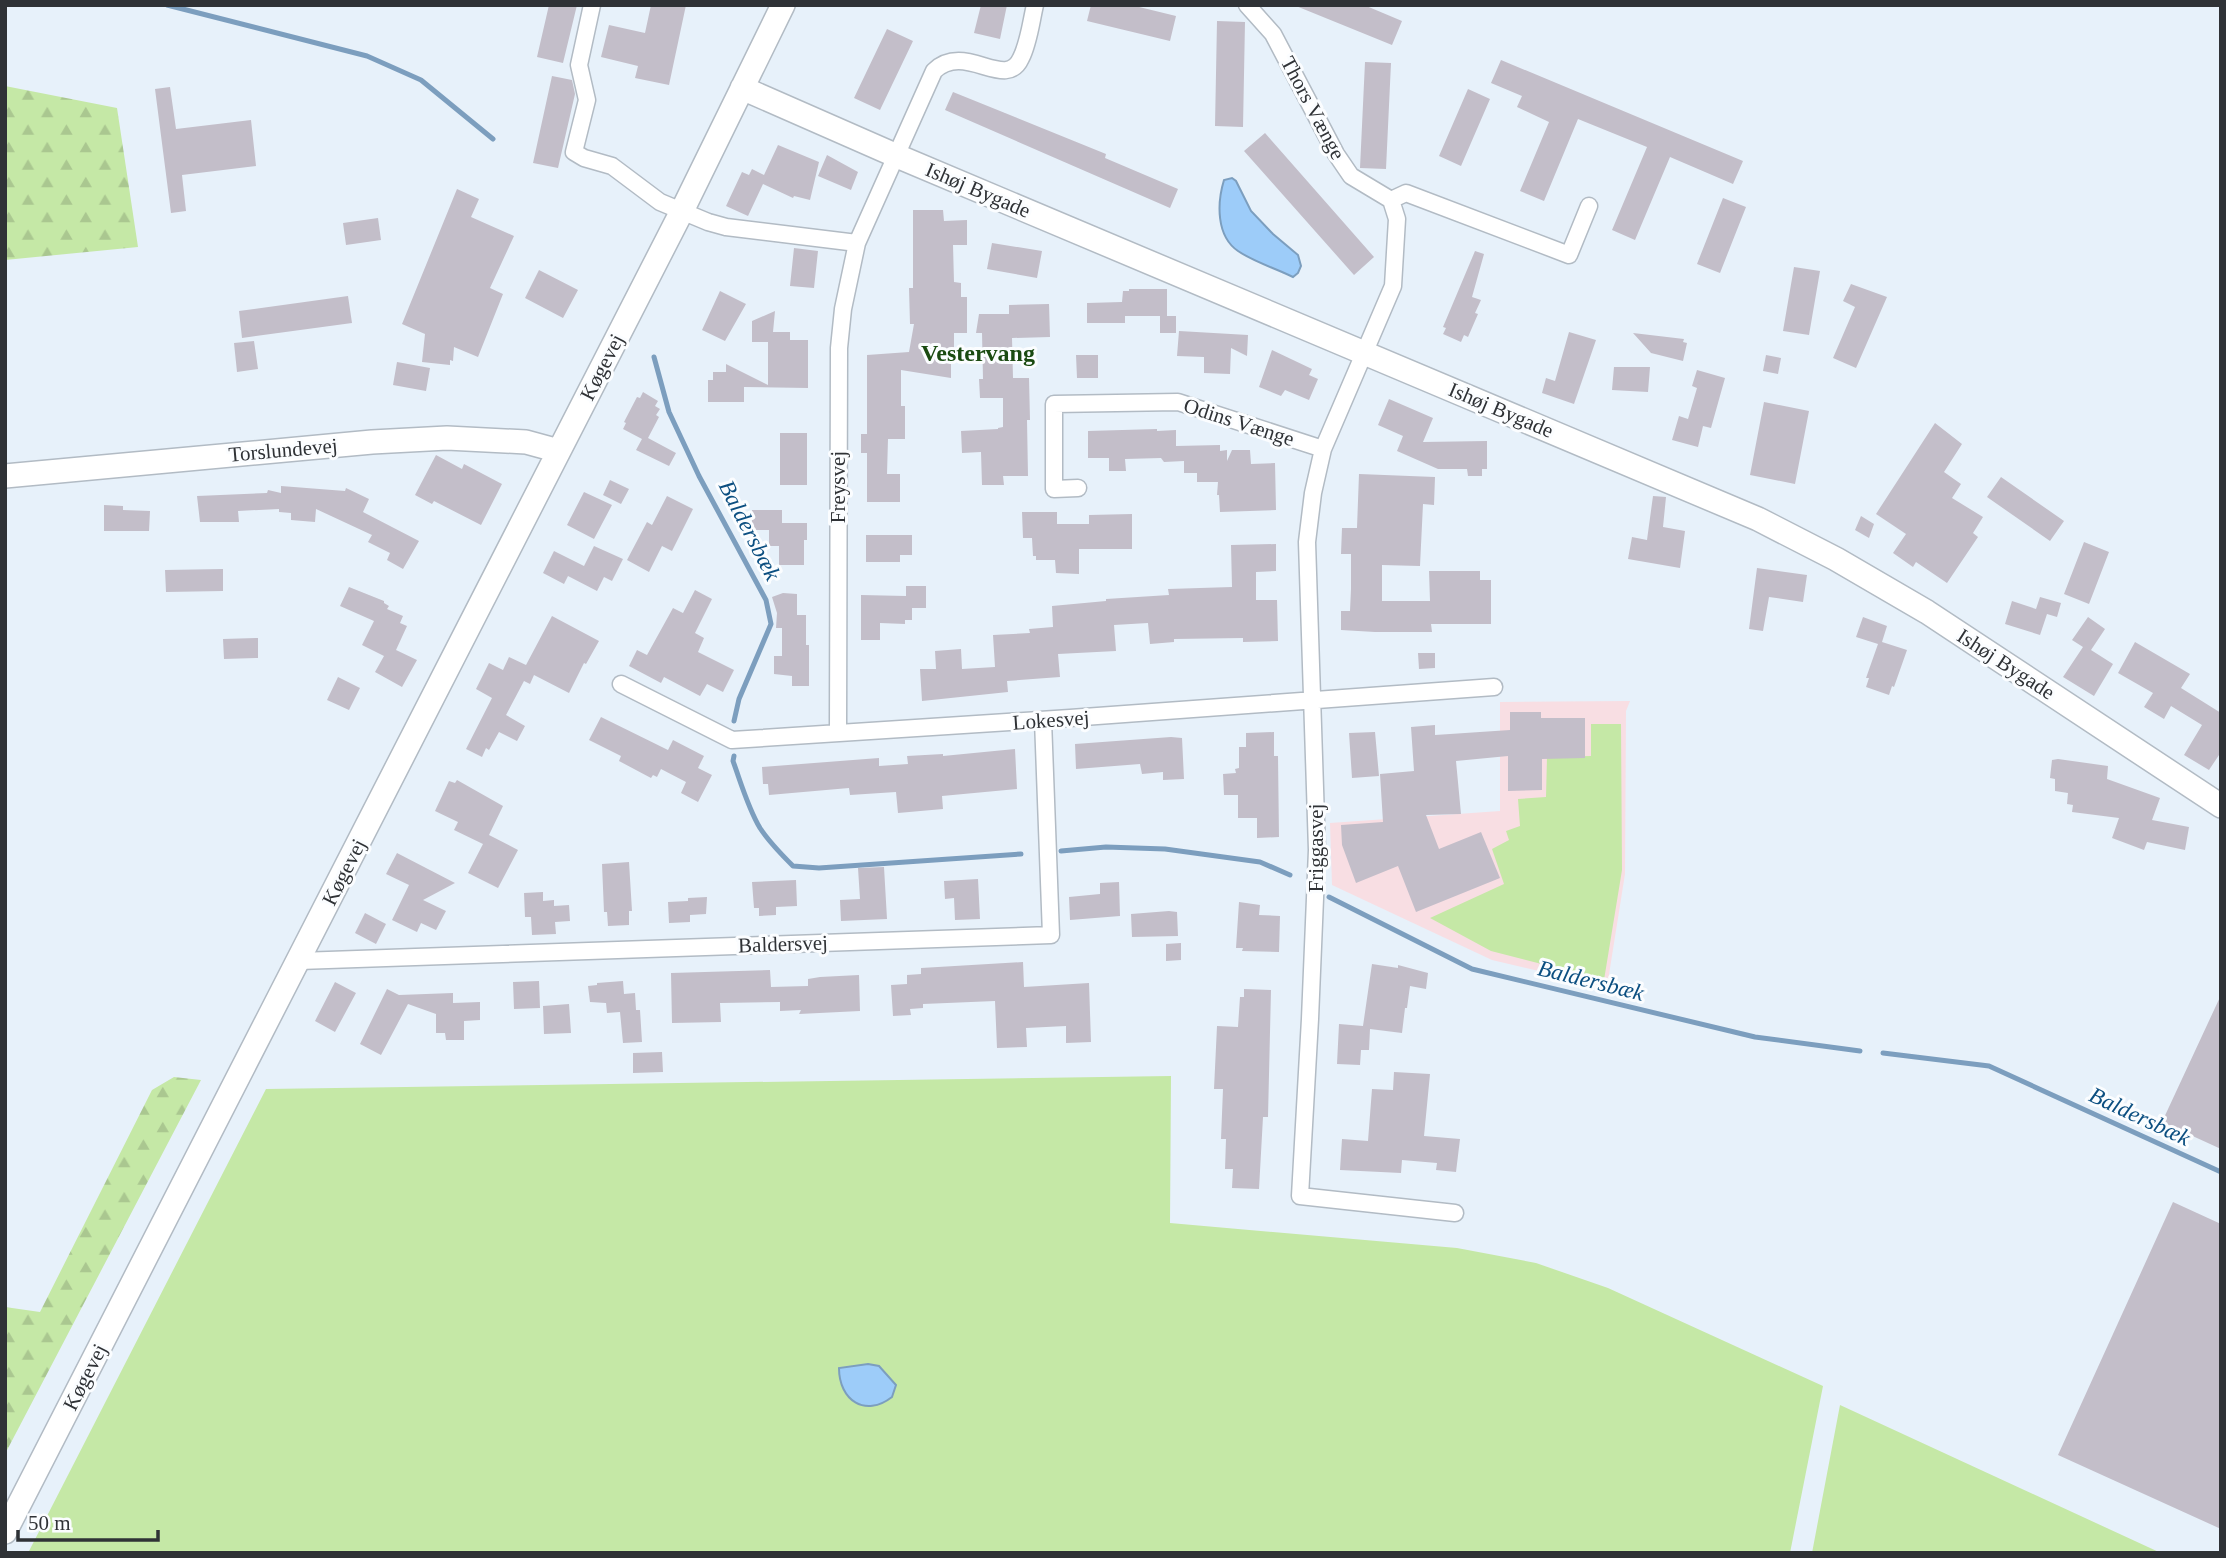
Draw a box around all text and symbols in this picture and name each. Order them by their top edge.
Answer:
street label: Thors Vænge [1276,52,1350,164]
street label: Ishøj Bygade [922,157,1034,223]
street label: Køgevej [575,330,629,404]
district label: Vestervang [921,340,1035,366]
street label: Ishøj Bygade [1445,377,1557,443]
street label: Odins Vænge [1181,393,1297,451]
street label: Torslundevej [227,433,339,467]
street label: Freysvej [826,451,850,523]
water label: Baldersbæk [714,476,786,585]
street label: Ishøj Bygade [1953,624,2059,704]
street label: Lokesvej [1012,705,1090,735]
street label: Friggasvej [1304,804,1328,892]
street label: Køgevej [317,835,371,909]
street label: Baldersvej [738,930,828,958]
water label: Baldersbæk [1535,955,1647,1006]
water label: Baldersbæk [2085,1082,2195,1151]
street label: Køgevej [58,1340,112,1414]
scale bar [18,1498,158,1542]
text: 50 m [28,1511,71,1535]

